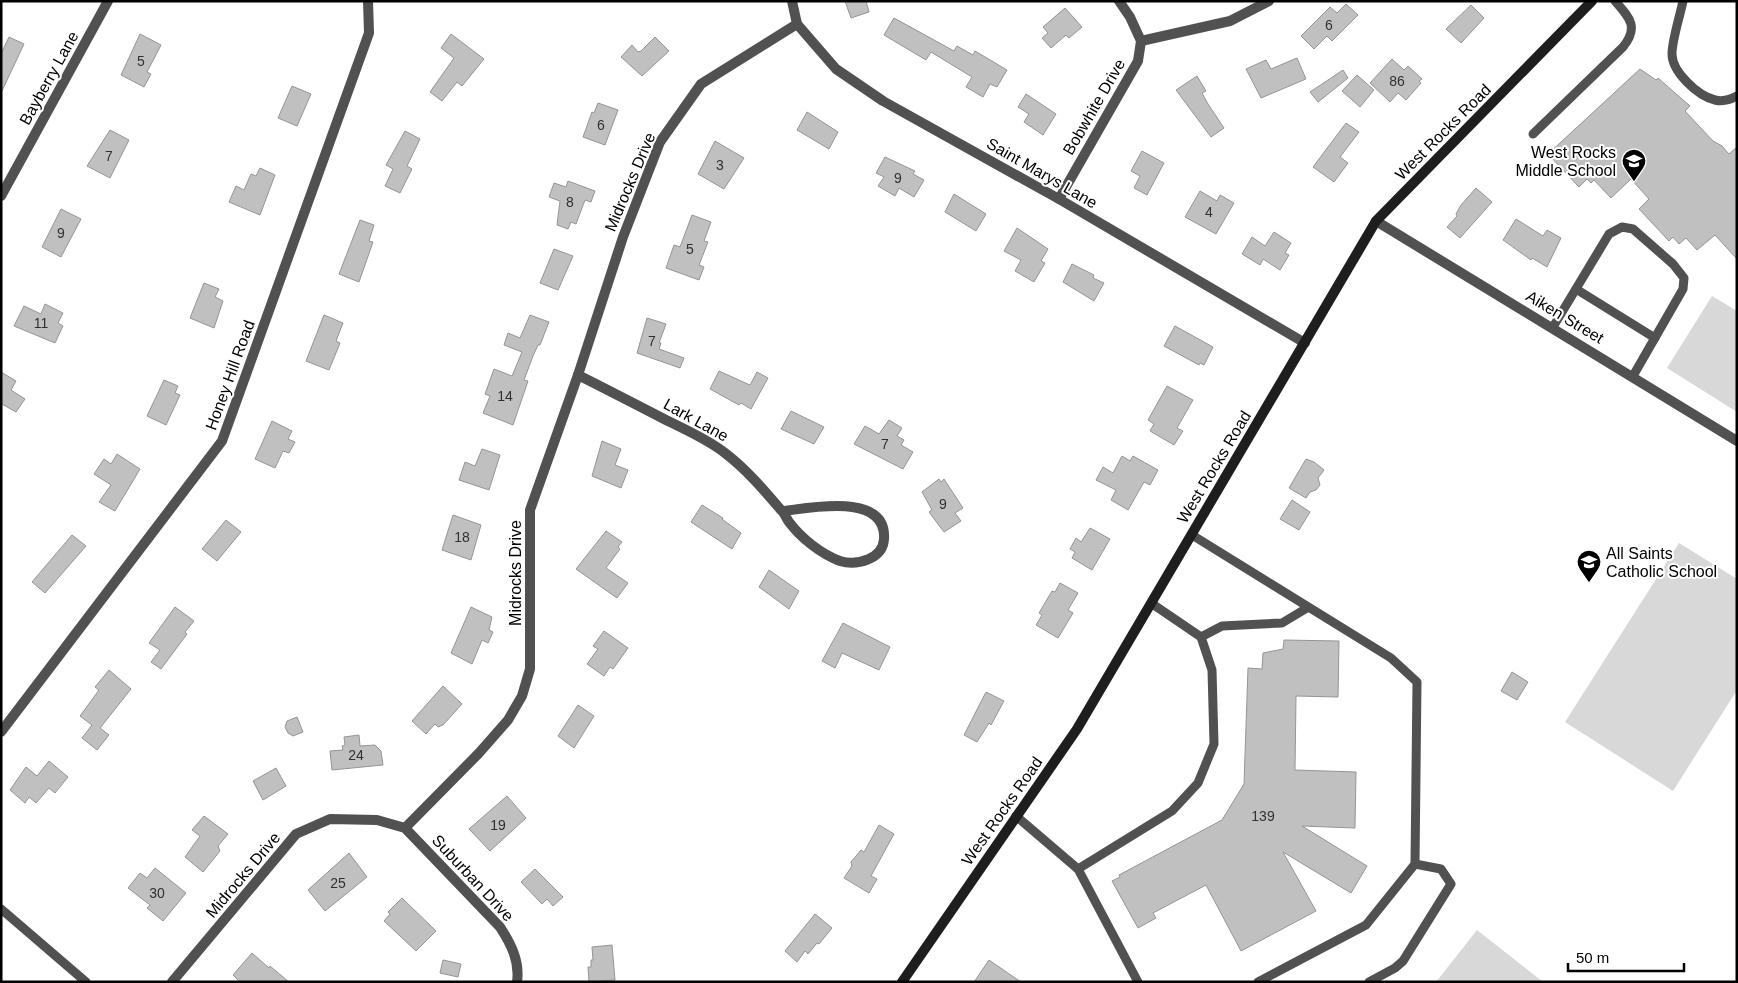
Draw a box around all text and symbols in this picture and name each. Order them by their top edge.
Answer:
house number: 6 [1325,17,1333,33]
street label: Bayberry Lane [16,28,82,128]
house number: 5 [137,53,145,69]
street label: Bobwhite Drive [1060,56,1128,158]
house number: 86 [1389,73,1405,89]
street label: West Rocks Road [1392,81,1494,183]
house number: 6 [597,117,605,133]
street label: Midrocks Drive [602,130,659,234]
street label: Saint Marys Lane [984,135,1100,212]
place label: West Rocks Middle School [1516,144,1616,179]
house number: 7 [105,148,113,164]
school or university icon: West Rocks Middle School [1621,148,1647,182]
house number: 3 [716,157,724,173]
house number: 9 [894,170,902,186]
house number: 8 [566,194,574,210]
house number: 4 [1205,204,1213,220]
house number: 9 [57,225,65,241]
house number: 5 [686,241,694,257]
street label: Aiken Street [1523,287,1607,347]
house number: 11 [34,315,48,331]
street label: Honey Hill Road [202,318,258,432]
house number: 7 [648,333,656,349]
house number: 14 [497,388,513,404]
street label: Lark Lane [661,395,731,445]
street label: West Rocks Road [1174,408,1254,526]
house number: 7 [881,436,889,452]
house number: 9 [939,496,947,512]
street label: Midrocks Drive [507,520,524,626]
house number: 18 [454,529,470,545]
place label: All Saints Catholic School [1606,545,1717,580]
school or university icon: All Saints Catholic School [1576,549,1602,583]
house number: 24 [348,747,364,763]
street label: West Rocks Road [958,754,1046,868]
house number: 139 [1251,808,1275,824]
house number: 19 [490,817,506,833]
street label: Midrocks Drive [202,829,284,921]
street label: Suburban Drive [429,832,517,925]
house number: 25 [330,875,346,891]
house number: 30 [149,885,165,901]
scale bar [1568,940,1684,972]
text: 50 m [1576,949,1609,966]

